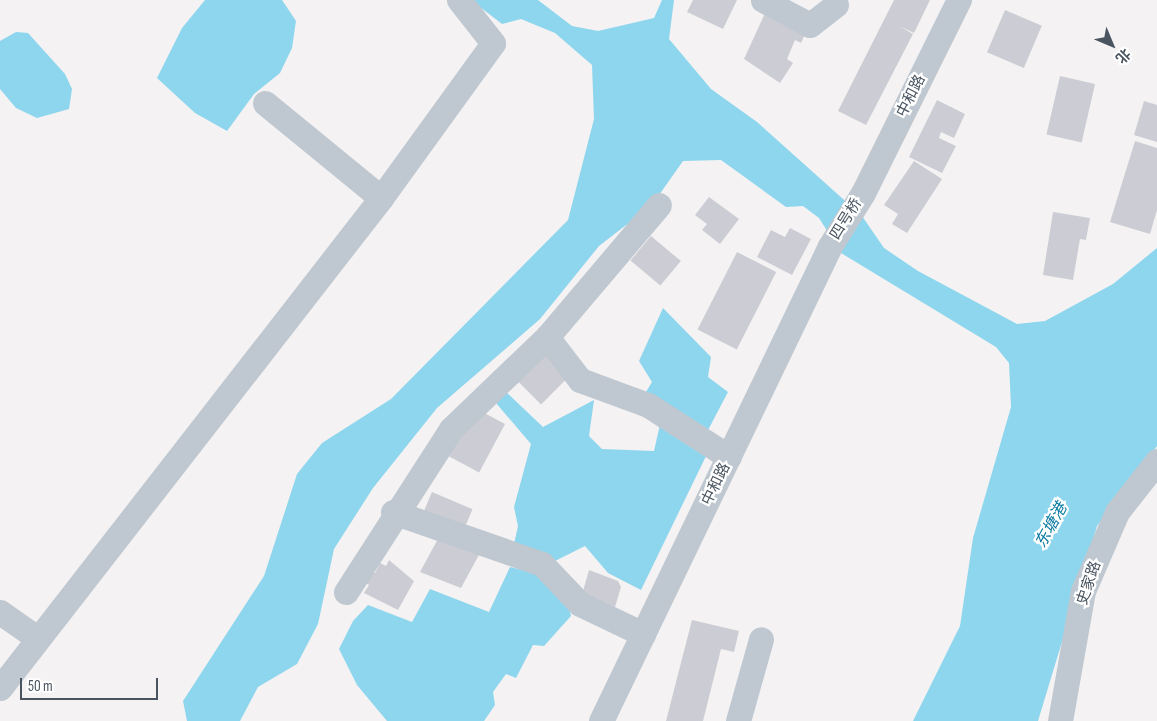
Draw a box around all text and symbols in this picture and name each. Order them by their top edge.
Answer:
north arrow [1087,20,1137,70]
text: 北 [1112,45,1134,67]
street label: 中和路 [893,72,929,120]
street label: 四号桥 [826,195,866,243]
street label: 中和路 [698,460,734,508]
water label: 东塘港 [1032,500,1072,552]
street label: 史家路 [1073,559,1105,607]
scale bar [22,668,160,700]
text: 50 m [28,677,53,696]

